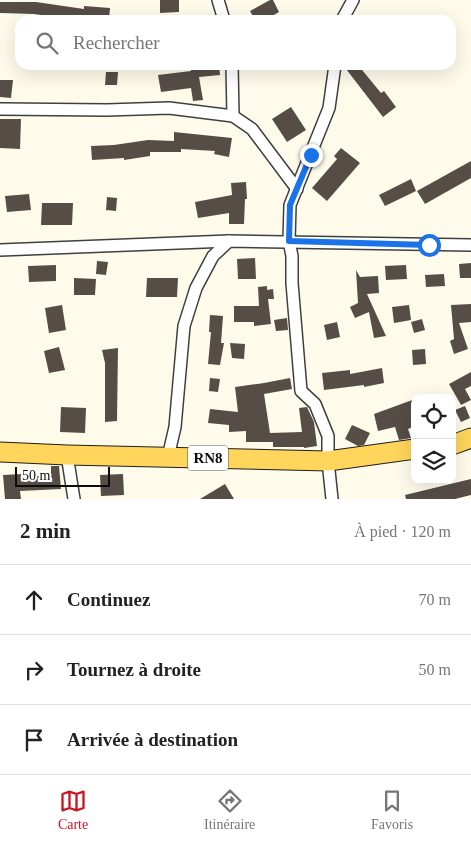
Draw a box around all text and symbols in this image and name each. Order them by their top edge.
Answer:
search box [15,15,456,70]
icon: search [33,29,61,57]
text: Rechercher [73,32,160,53]
route end [300,144,323,167]
route start [418,234,441,257]
map controls [411,394,456,484]
button: locate [411,394,456,439]
button: layers [411,439,456,484]
road number: RN8 [188,446,228,470]
scale bar [15,464,110,487]
text: 50 m [22,468,50,483]
text: 2 min [20,519,71,543]
text: À pied · 120 m [354,523,451,540]
icon: ahead [20,586,48,614]
text: Continuez [67,589,150,610]
text: 70 m [419,591,451,608]
icon: right [20,656,48,684]
text: Tournez à droite [67,659,201,680]
text: 50 m [419,661,451,678]
icon: arrive [20,726,48,754]
text: Arrivée à destination [67,729,238,750]
tab: Carte [58,787,88,833]
tab: Itinéraire [204,787,255,833]
tab: Favoris [371,787,413,833]

